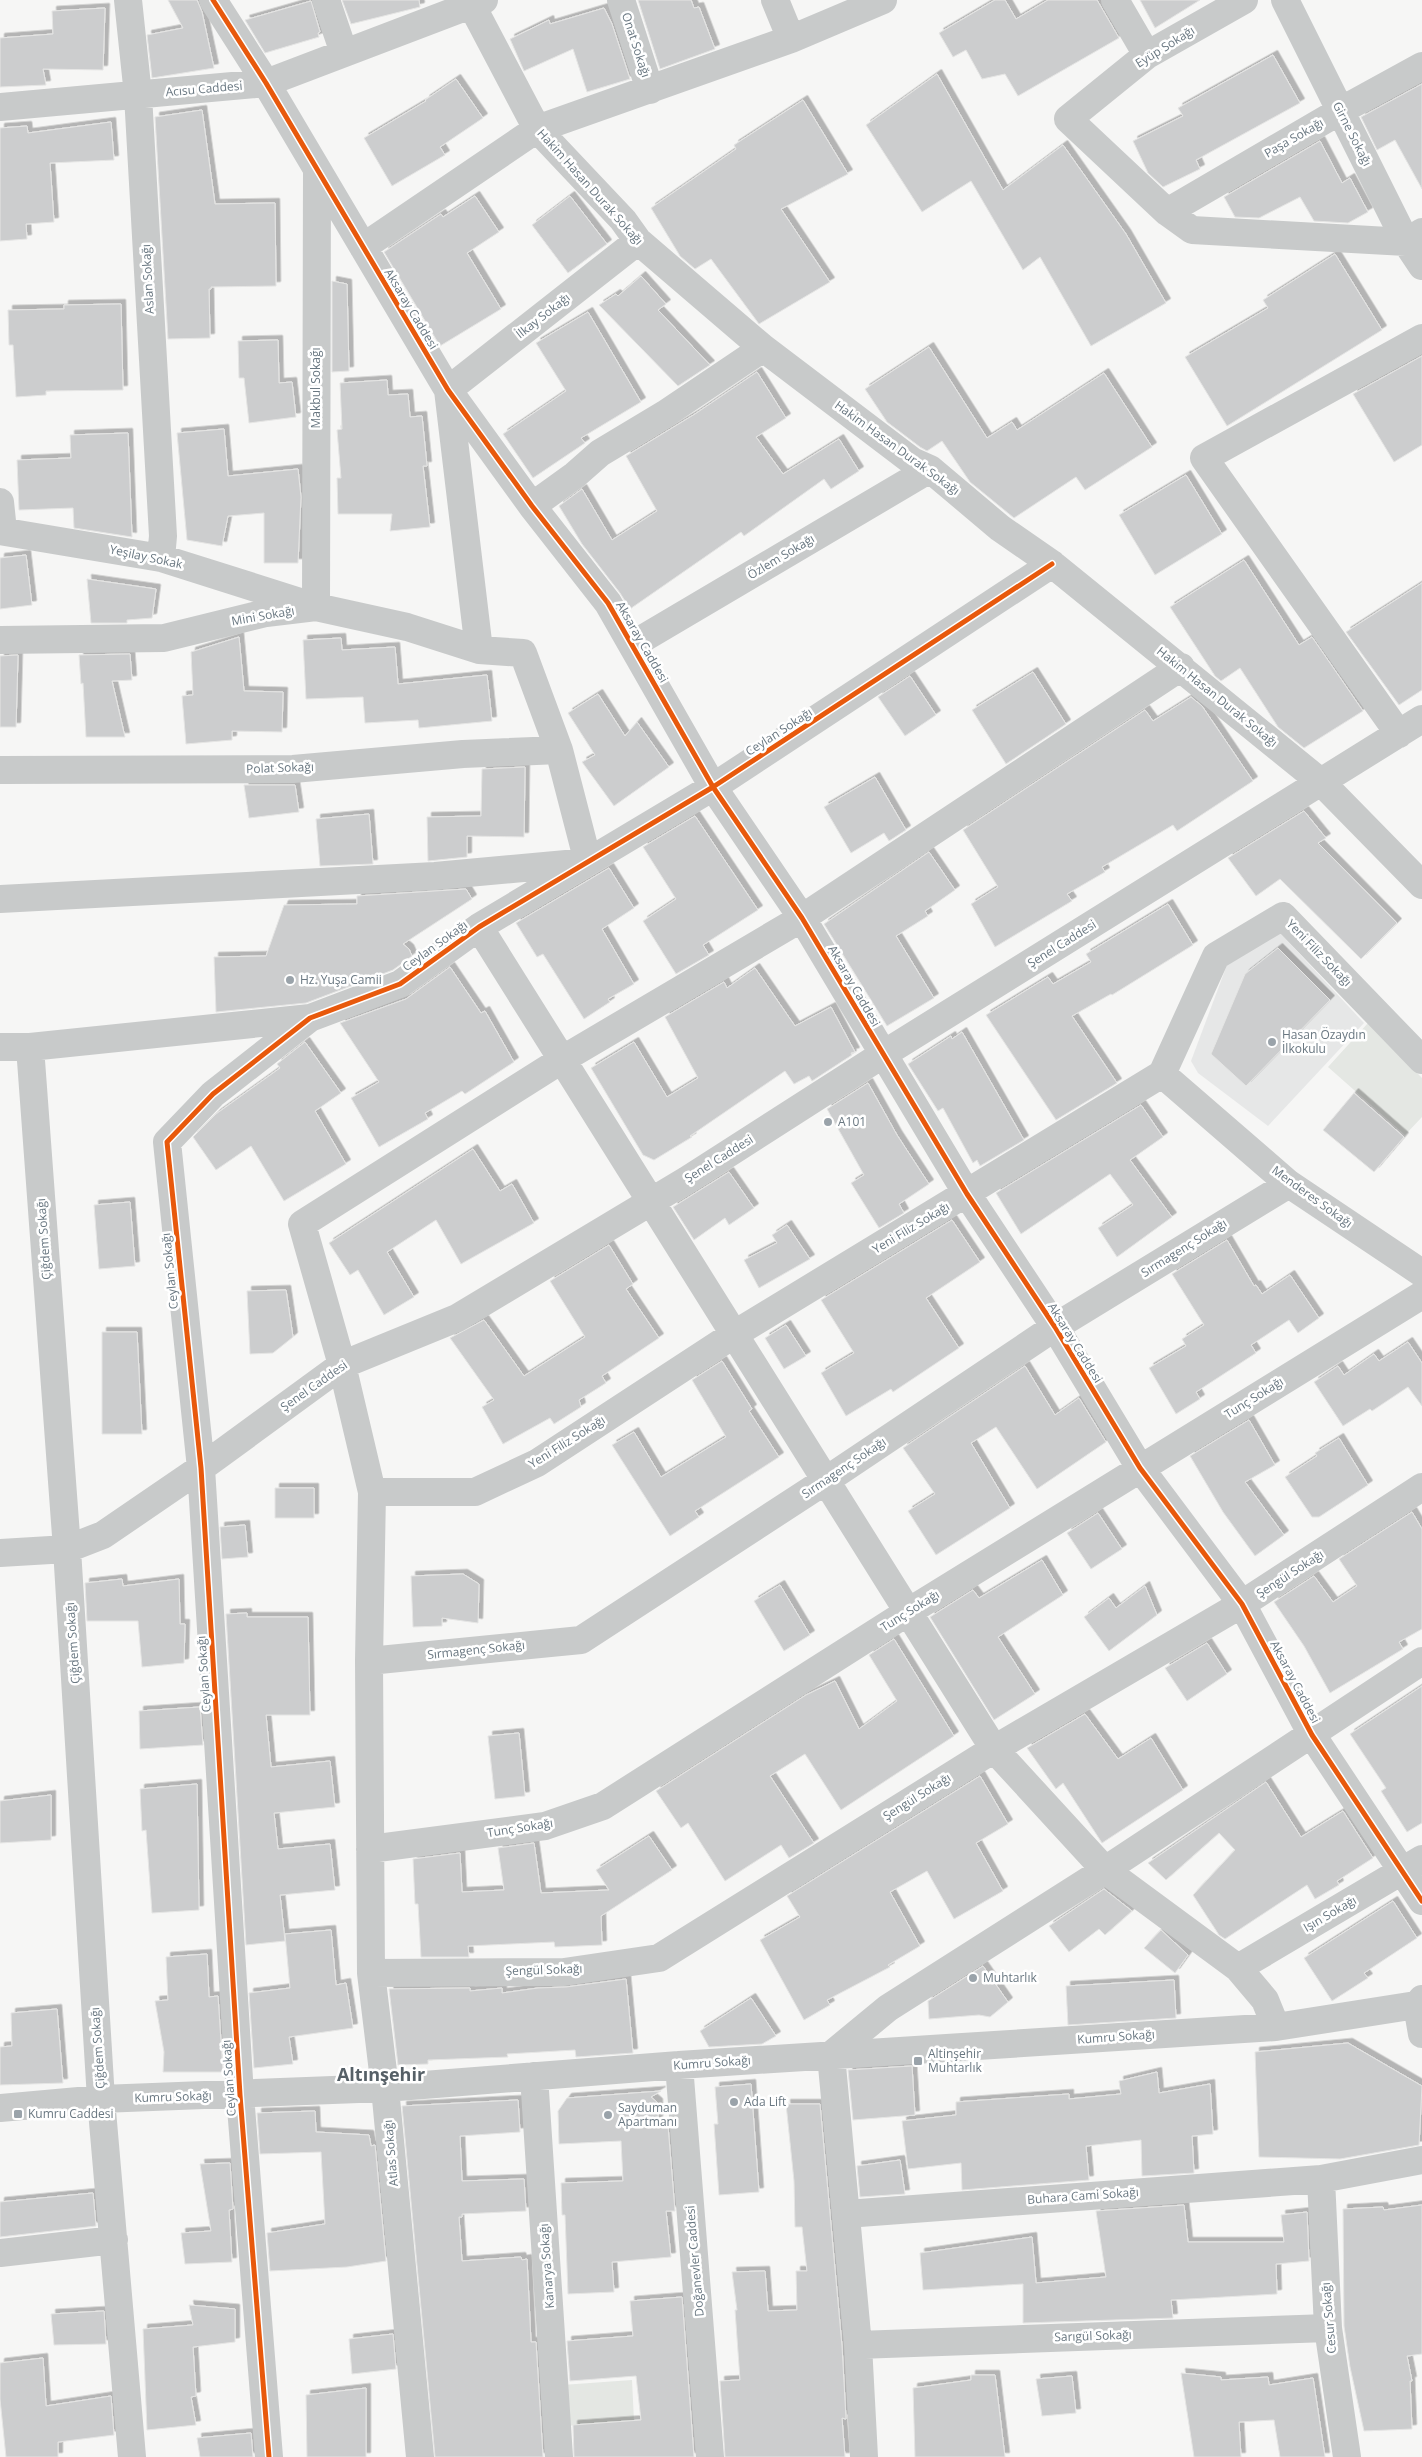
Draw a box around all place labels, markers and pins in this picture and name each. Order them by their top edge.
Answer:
place label: Hz. Yuşa Camii [300,971,382,988]
marker: Hz. Yuşa Camii [284,974,296,986]
place label: Hasan Özaydın İlkokulu [1282,1026,1366,1057]
marker: Hasan Özaydın İlkokulu [1266,1036,1278,1048]
place label: A101 [838,1113,866,1130]
marker: A101 [822,1116,834,1128]
place label: Muhtarlık [983,1969,1037,1986]
marker: Muhtarlık [967,1972,979,1984]
place label: Altinşehir Muhtarlık [928,2045,982,2076]
marker: Altinşehir Muhtarlık [912,2055,924,2067]
place label: Ada Lift [744,2093,786,2110]
marker: Ada Lift [728,2096,740,2108]
place label: Sayduman Apartmanı [618,2099,677,2130]
place label: Kumru Caddesi [28,2105,114,2122]
marker: Kumru Caddesi [12,2108,24,2120]
marker: Sayduman Apartmanı [602,2109,614,2121]

